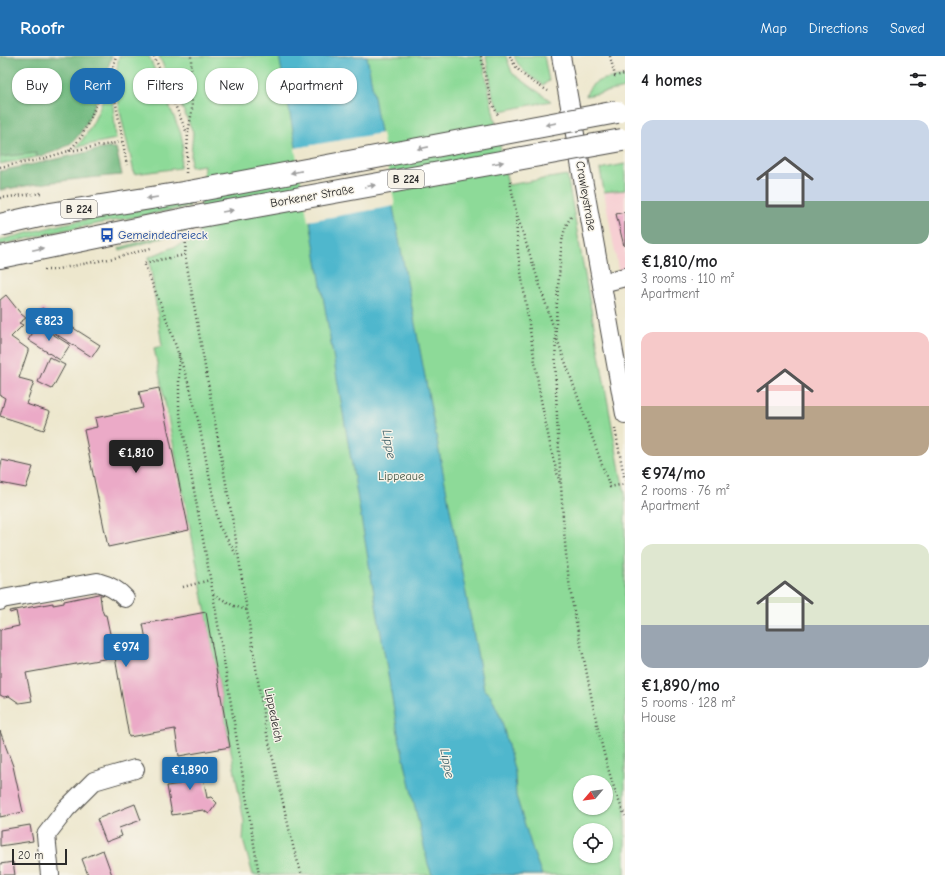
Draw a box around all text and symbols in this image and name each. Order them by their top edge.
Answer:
text: Roofr [20,17,64,39]
text: Map [760,20,787,37]
text: Directions [809,20,868,37]
text: Saved [890,20,925,37]
chip: Buy [12,68,62,104]
chip: Rent [70,68,125,104]
chip: Filters [133,68,197,104]
chip: New [205,68,258,104]
chip: Apartment [266,68,357,104]
icon: filters [907,69,929,91]
text: 4 homes [641,71,702,90]
one-way arrow [545,121,557,127]
one-way arrow [417,145,429,151]
icon: home [749,146,821,218]
one-way arrow [492,159,504,165]
street label: Crawleystraße [573,160,599,232]
one-way arrow [289,169,302,175]
road number: B 224 [388,170,424,188]
street label: Borkener Straße [269,182,355,210]
one-way arrow [364,182,376,188]
one-way arrow [145,195,158,201]
road number: B 224 [61,200,97,218]
one-way arrow [222,208,234,214]
bus stop icon: Gemeindedreieck [99,227,115,243]
place label: Gemeindedreieck [118,228,208,242]
one-way arrow [32,246,44,252]
text: €1,810/mo [641,252,718,271]
text: 3 rooms · 110 m² [641,271,734,286]
text: Apartment [641,286,699,301]
pin: €823 [25,308,73,342]
text: €823 [35,313,63,328]
icon: home [749,358,821,430]
water label: Lippe [380,428,400,460]
pin: €1,810 [103,440,169,474]
text: €1,810 [118,445,154,460]
text: €974/mo [641,464,706,483]
park label: Lippeaue [378,469,424,483]
text: 2 rooms · 76 m² [641,483,729,498]
text: Apartment [641,498,699,513]
icon: home [749,570,821,642]
pin: €974 [102,634,150,668]
text: €974 [113,639,139,654]
text: €1,890/mo [641,676,720,695]
street label: Lippedeich [262,687,286,743]
text: 5 rooms · 128 m² [641,695,735,710]
text: House [641,710,676,725]
water label: Lippe [437,747,458,780]
pin: €1,890 [157,757,223,791]
text: €1,890 [171,762,209,777]
north arrow [573,775,613,815]
map controls [573,775,613,863]
button: locate [573,823,613,863]
scale bar [12,847,67,866]
text: 20 m [18,849,43,862]

